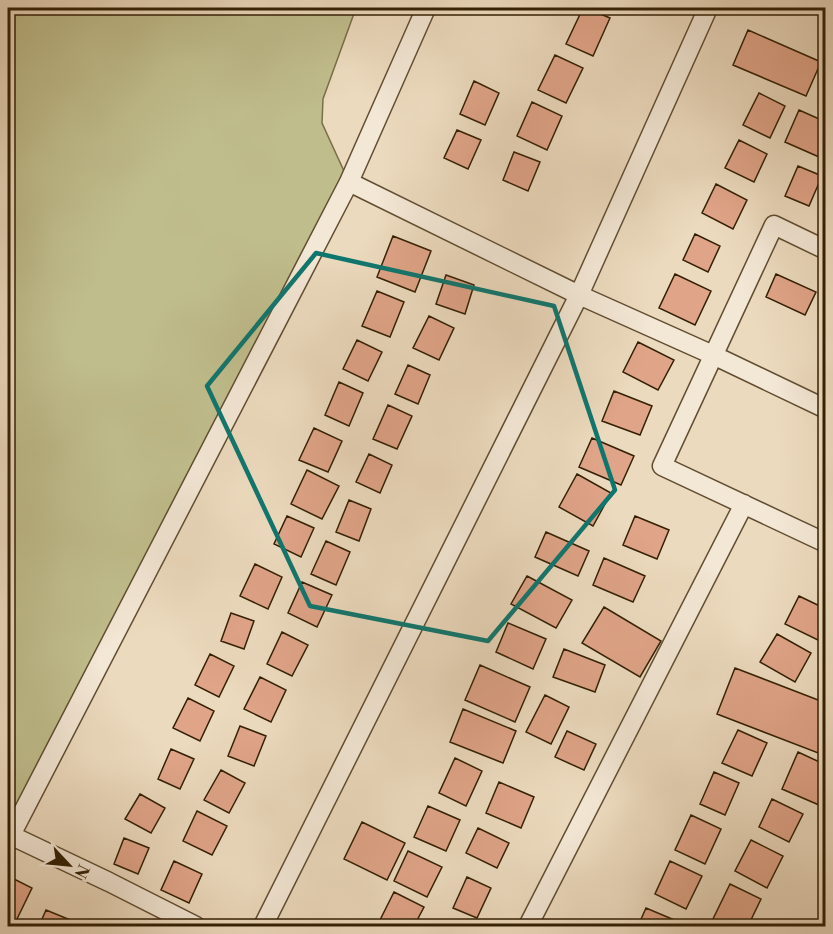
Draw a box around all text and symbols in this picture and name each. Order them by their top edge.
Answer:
north arrow [39,835,99,895]
text: N [70,861,93,882]

